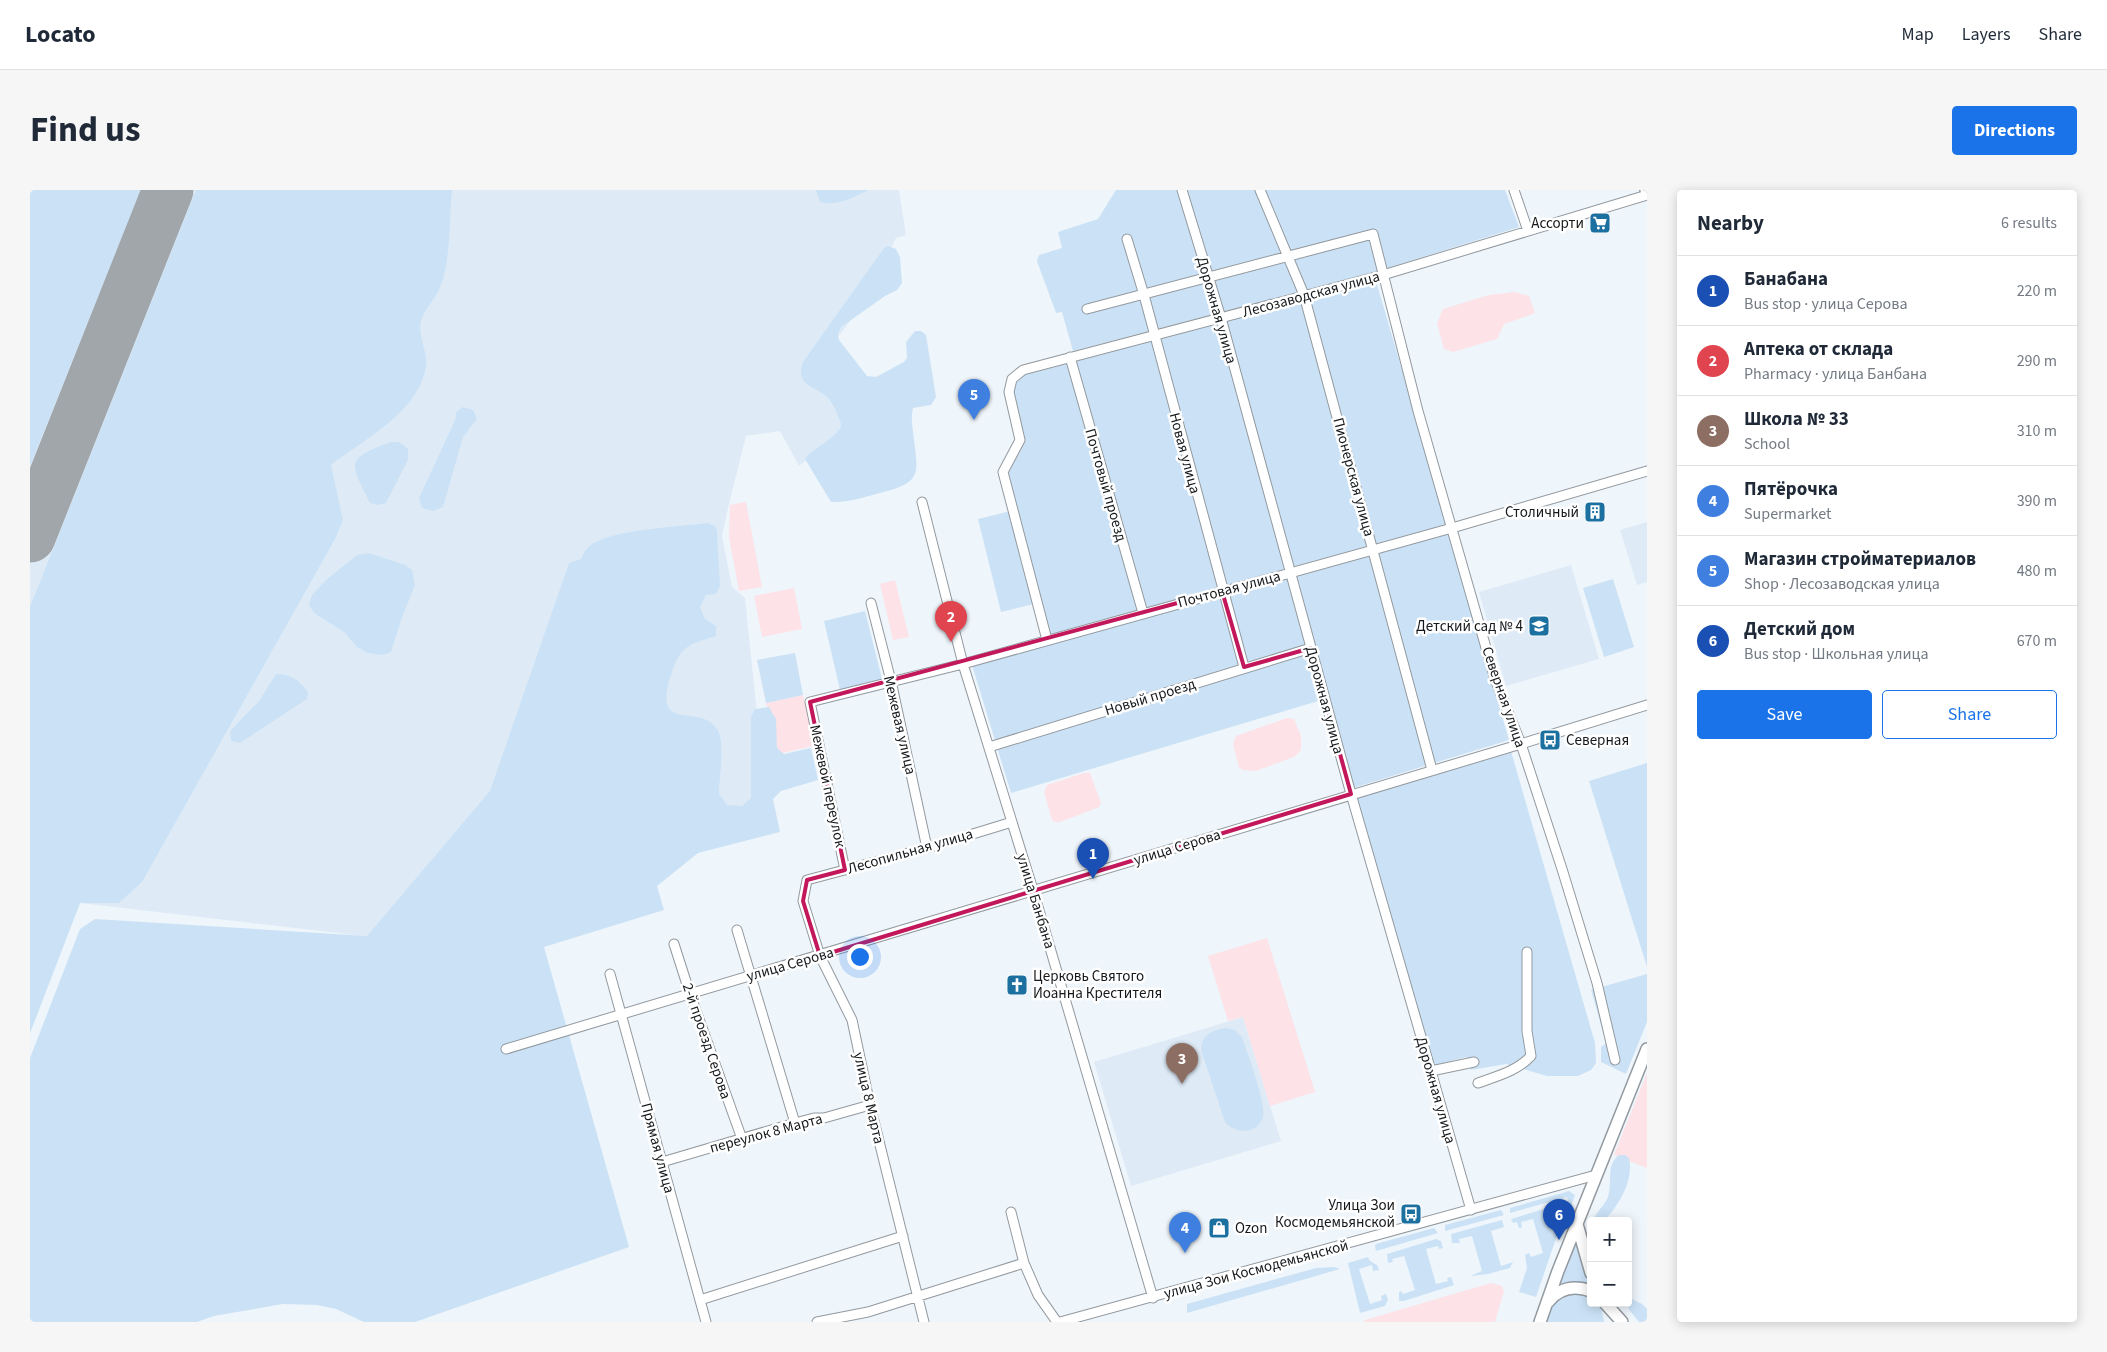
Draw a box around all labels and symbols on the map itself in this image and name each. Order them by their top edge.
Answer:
supermarket icon: Ассорти [1588,211,1612,235]
place label: Ассорти [1531,213,1584,234]
street label: Дорожная улица [1191,254,1242,366]
street label: Лесозаводская улица [1240,266,1382,323]
pin: 5 [958,379,990,420]
street label: Новая улица [1164,410,1205,496]
street label: Пионерская улица [1328,415,1379,539]
street label: Почтовый проезд [1079,426,1132,544]
building icon: Столичный [1583,500,1607,524]
place label: Столичный [1505,502,1579,523]
street label: Почтовая улица [1175,566,1283,613]
pin: 2 [935,601,967,642]
school or university icon: Детский сад № 4 [1527,614,1551,638]
place label: Детский сад № 4 [1416,616,1524,637]
street label: Дорожная улица [1300,644,1349,756]
street label: Северная улица [1476,644,1531,750]
street label: Межевая улица [878,674,921,777]
street label: Новый проезд [1102,674,1198,721]
street label: Межевой переулок [804,723,851,850]
bus stop icon: Северная [1538,728,1562,752]
place label: Северная [1566,730,1629,751]
street label: Лесопильная улица [845,824,975,879]
street label: улица Серова [1131,824,1223,871]
pin: 1 [1077,838,1109,879]
street label: улица Банбана [1011,851,1060,951]
street label: улица Серова [744,942,836,987]
your location [847,944,873,970]
place label: Церковь Святого Иоанна Крестителя [1033,966,1162,1004]
church icon: Церковь Святого Иоанна Крестителя [1005,973,1029,997]
street label: 2-й проезд Серова [677,980,736,1102]
street label: Дорожная улица [1410,1034,1461,1146]
pin: 3 [1166,1043,1198,1084]
street label: улица 8 Марта [848,1050,889,1146]
street label: Прямая улица [635,1101,680,1196]
street label: переулок 8 Марта [707,1108,825,1159]
place label: Улица Зои Космодемьянской [1275,1195,1395,1233]
pin: 6 [1543,1199,1575,1240]
bus stop icon: Улица Зои Космодемьянской [1399,1202,1423,1226]
pin: 4 [1169,1212,1201,1253]
shop icon: Ozon [1207,1216,1231,1240]
place label: Ozon [1235,1218,1267,1239]
street label: улица Зои Космодемьянской [1162,1235,1351,1304]

